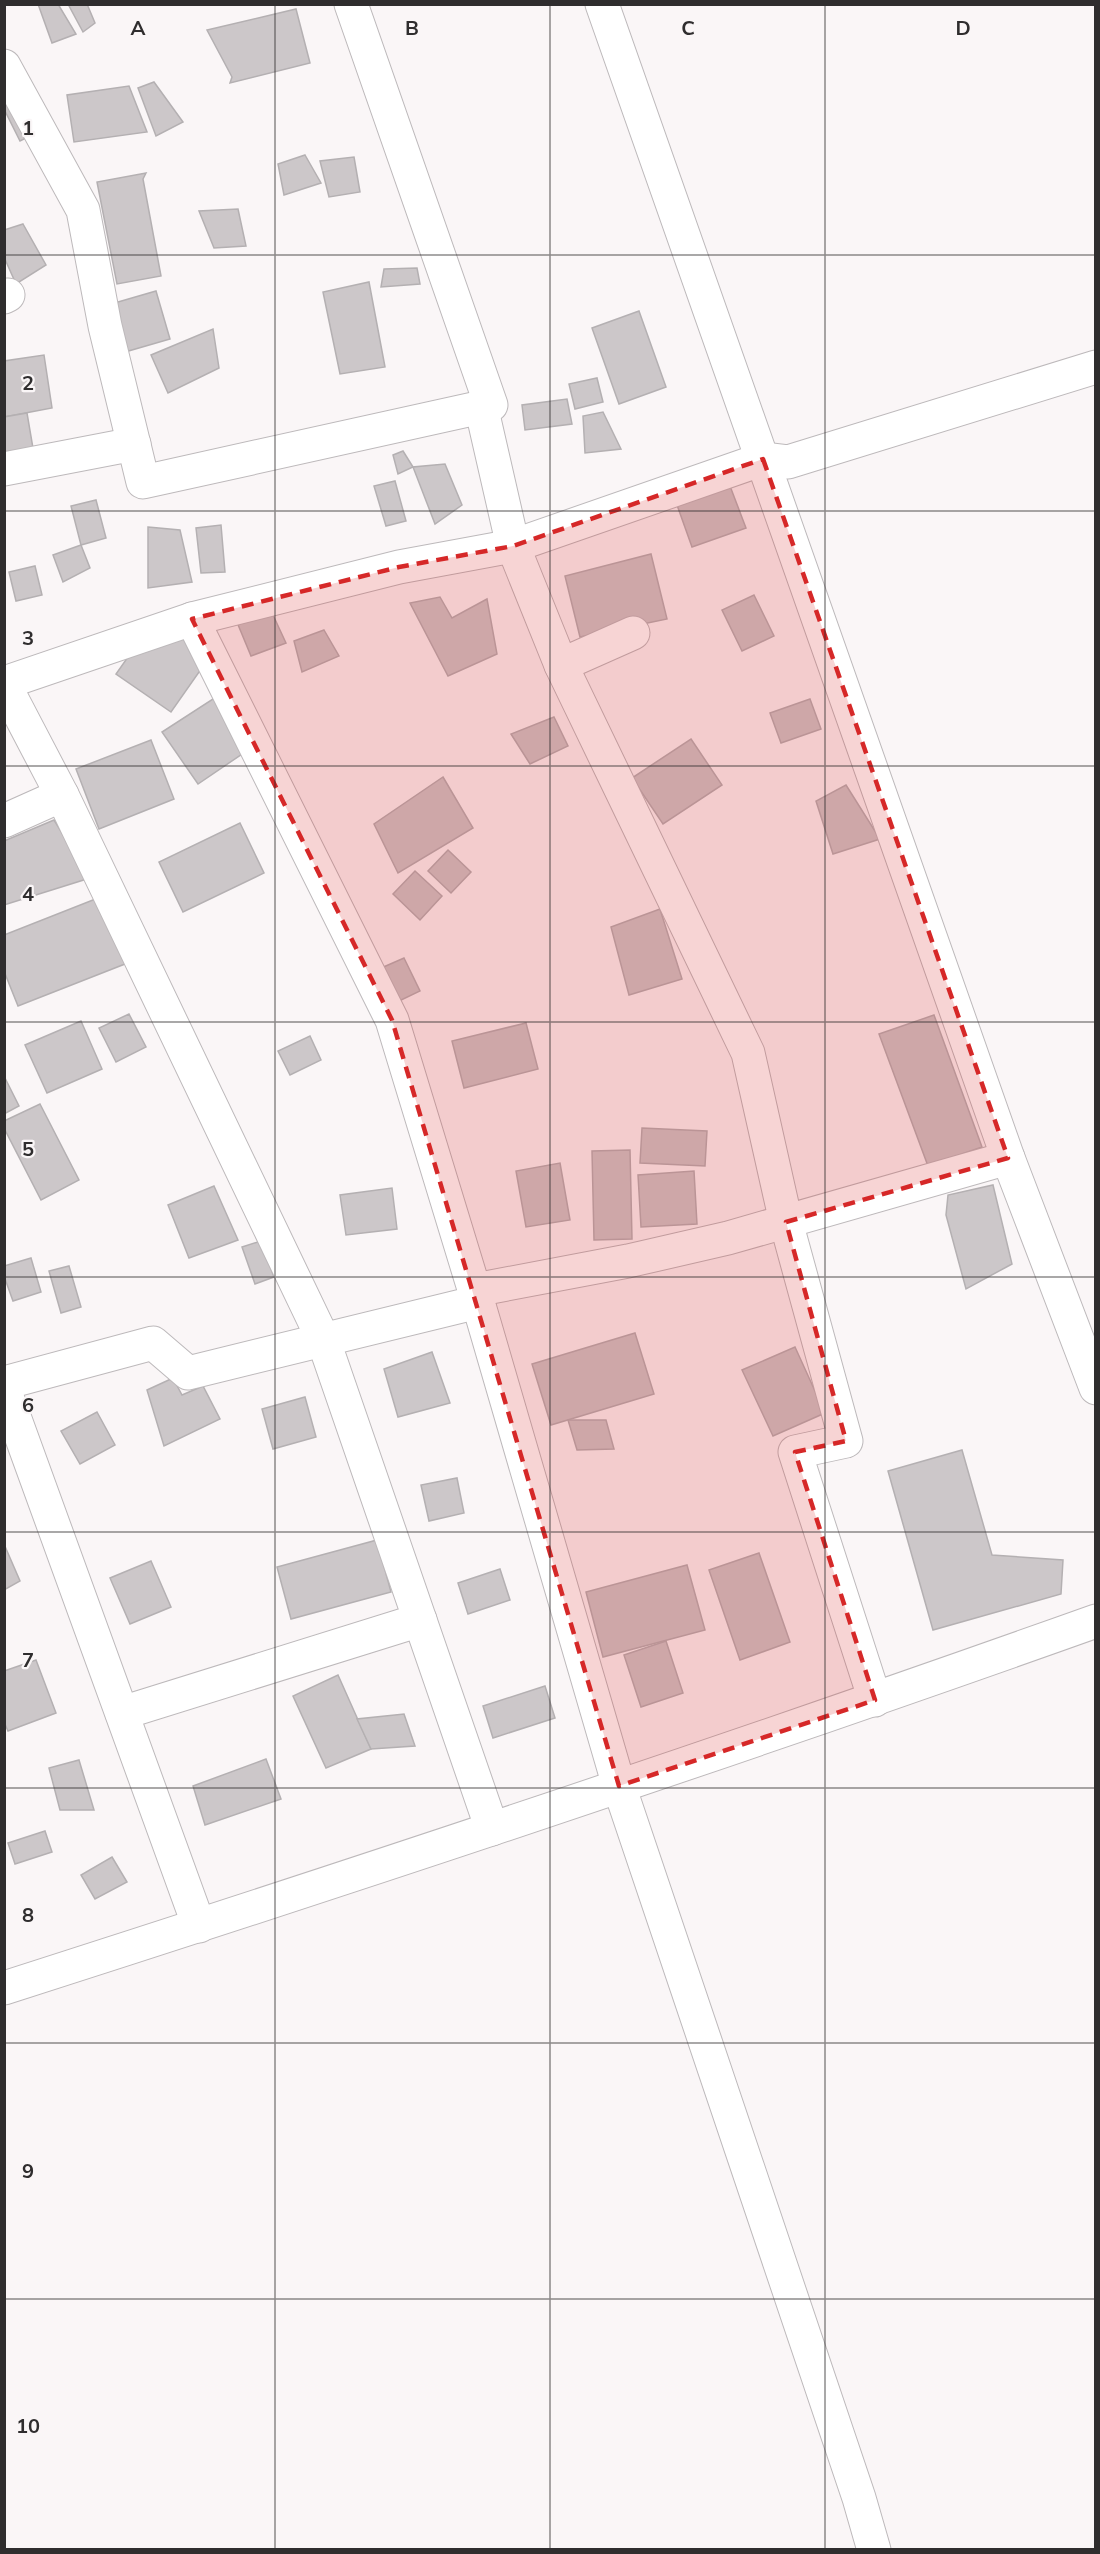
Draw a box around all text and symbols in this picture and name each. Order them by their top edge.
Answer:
text: A [131,15,146,40]
text: B [405,15,419,40]
text: C [681,15,695,40]
text: D [955,15,971,40]
text: 1 [22,115,34,140]
text: 2 [22,370,34,395]
text: 3 [22,625,34,650]
text: 4 [22,881,34,906]
text: 5 [22,1136,34,1161]
text: 6 [22,1392,34,1417]
text: 7 [22,1647,34,1672]
text: 8 [22,1902,34,1927]
text: 9 [22,2158,34,2183]
text: 10 [16,2413,40,2438]

